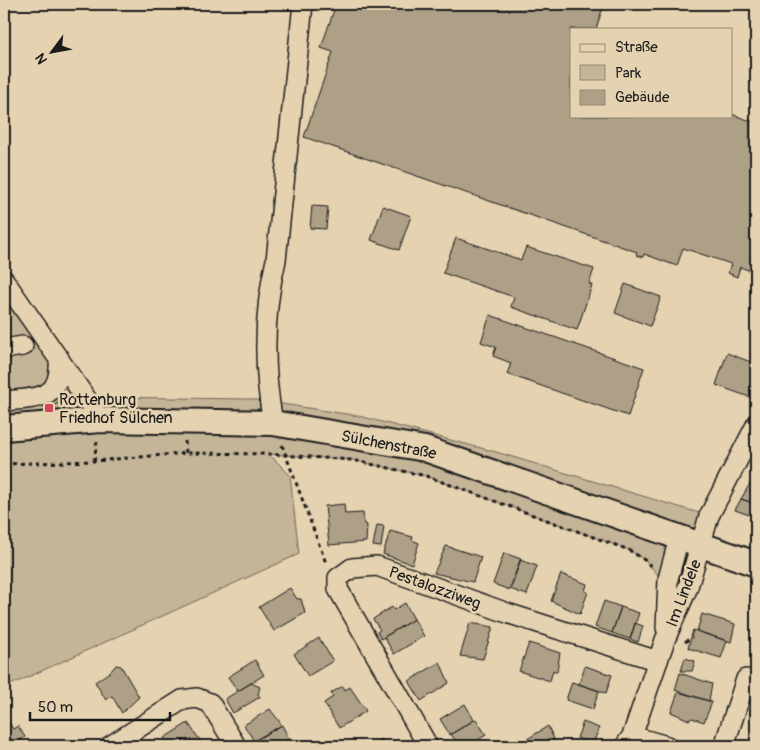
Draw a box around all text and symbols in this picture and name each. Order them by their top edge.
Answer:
north arrow [28,28,78,78]
legend [570,28,732,118]
text: Straße [615,38,658,57]
text: N [32,50,51,67]
text: Park [615,64,642,83]
text: Gebäude [615,88,670,107]
place label: Rottenburg Friedhof Sülchen [59,390,173,428]
marker: Rottenburg Friedhof Sülchen [43,402,55,414]
street label: Sülchenstraße [339,426,438,464]
street label: Im Lindele [662,557,706,630]
street label: Pestalozziweg [386,562,483,614]
scale bar [30,690,170,722]
text: 50 m [38,698,73,717]

